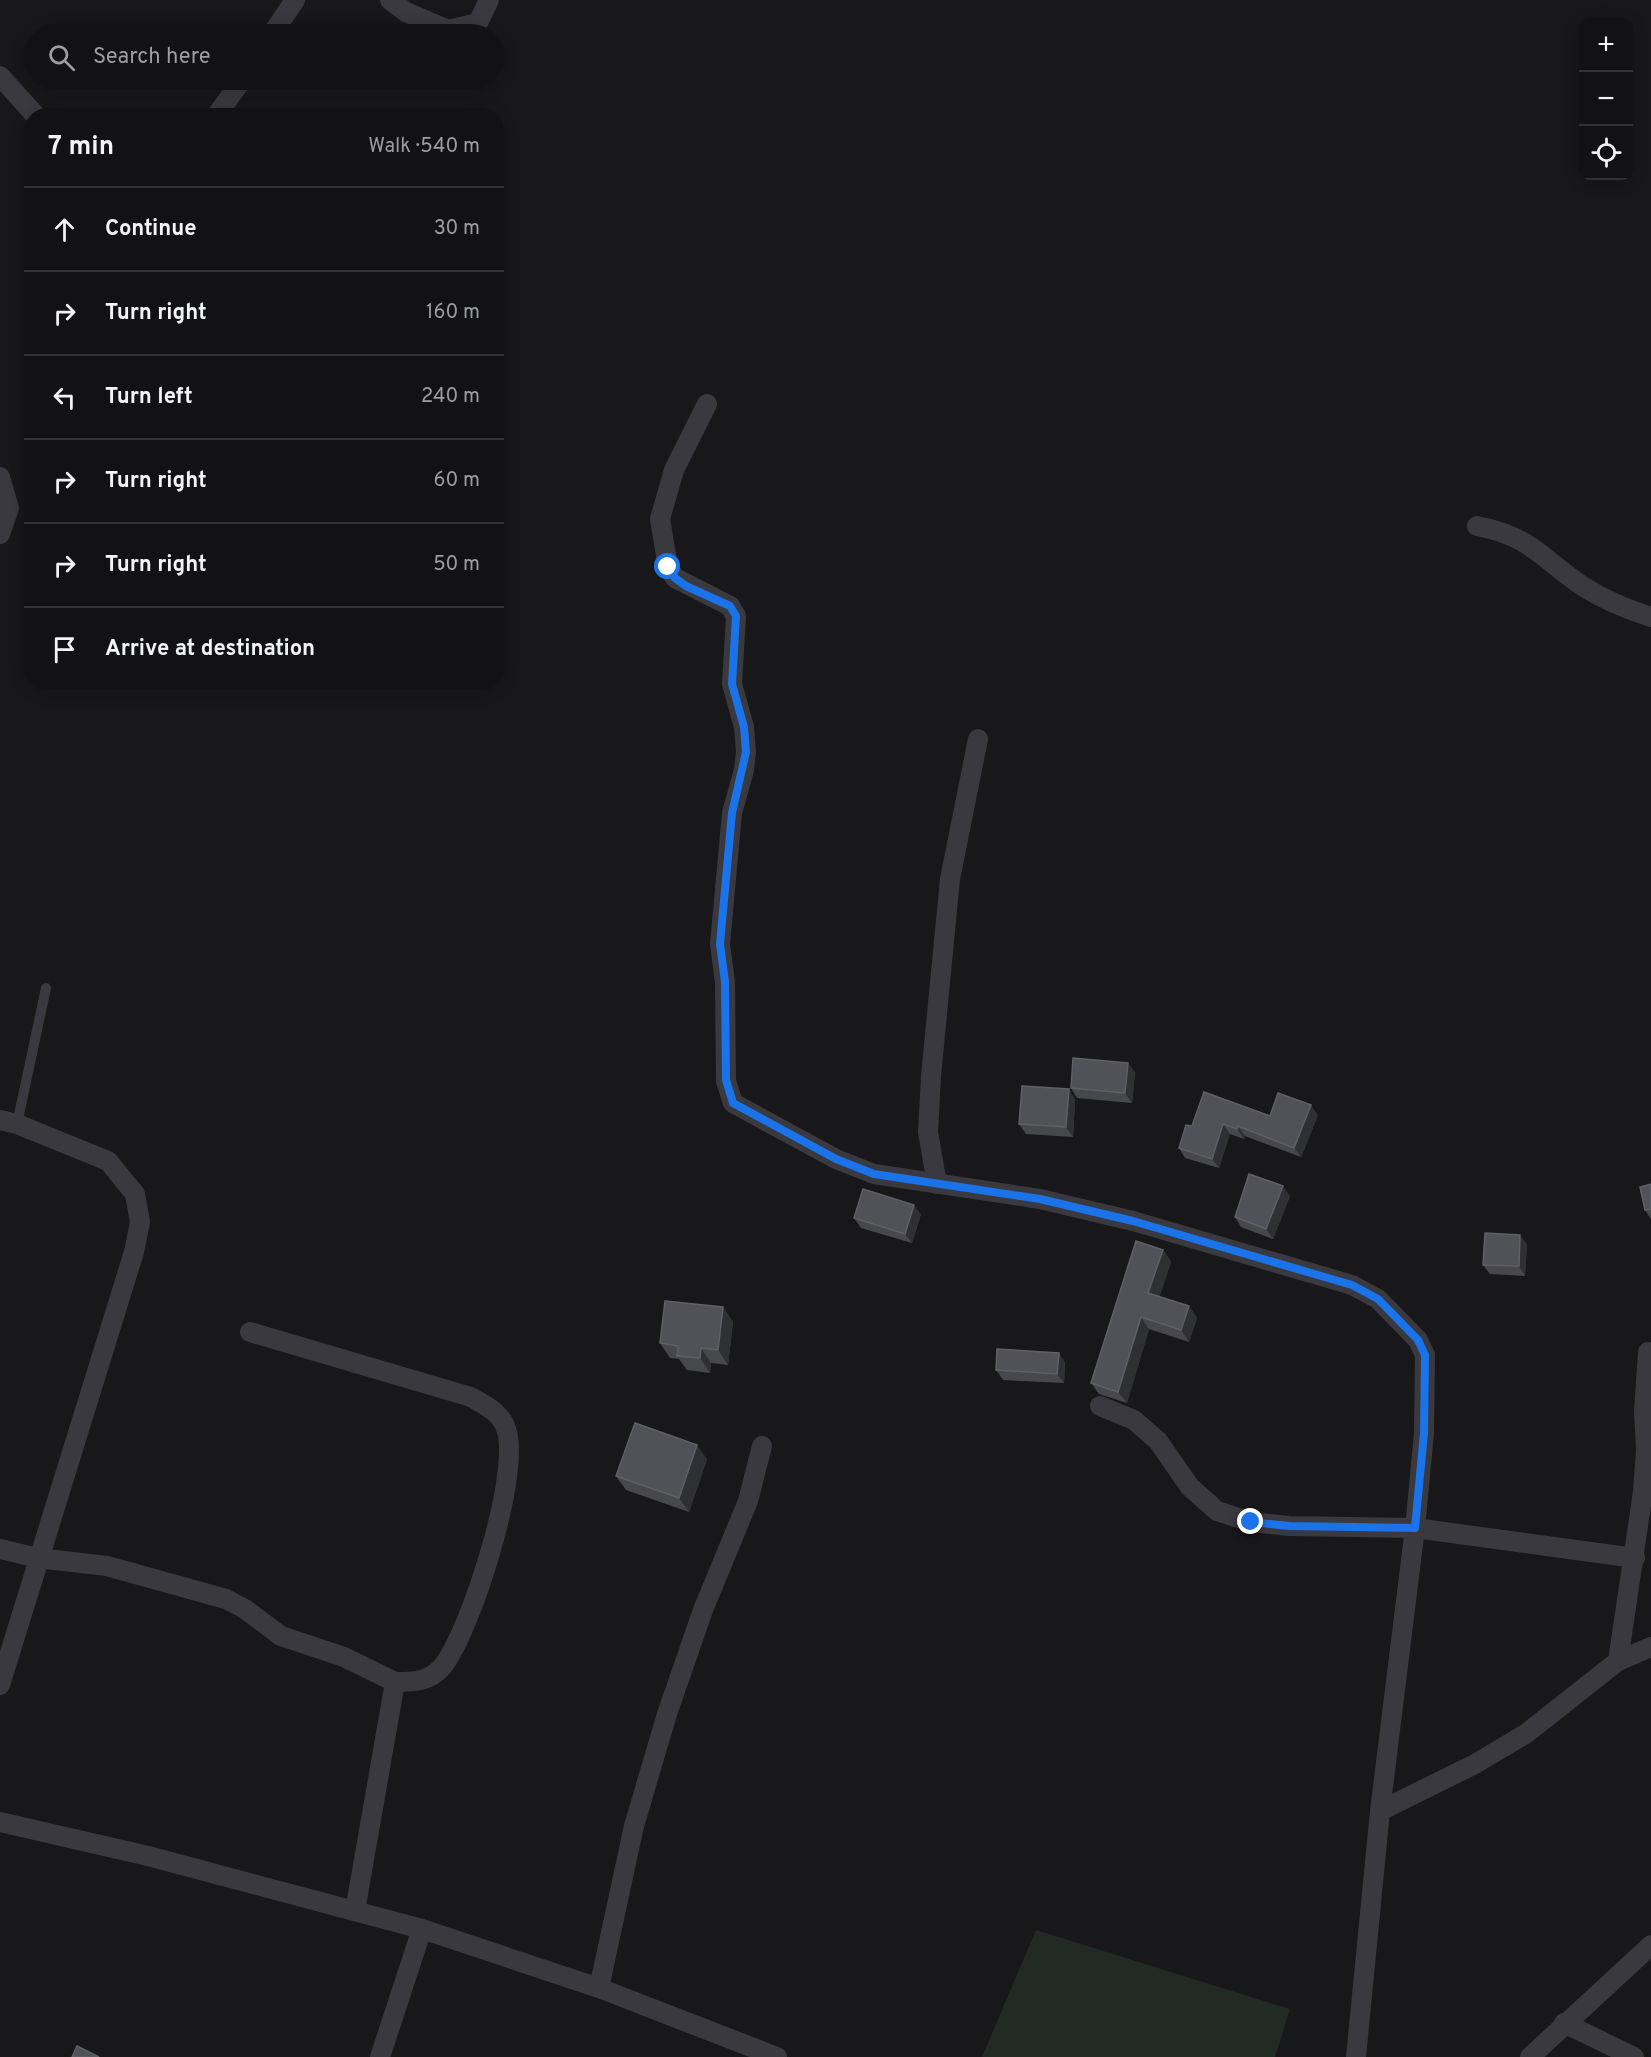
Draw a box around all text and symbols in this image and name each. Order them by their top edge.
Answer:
map controls [1579,18,1633,180]
button: + [1579,18,1633,72]
search box [24,24,504,90]
icon: search [45,41,78,74]
text: Search here [93,44,211,71]
button: − [1579,72,1633,126]
button: locate [1579,126,1633,180]
text: 7 min [48,131,114,164]
text: Walk · 540 m [368,134,480,160]
icon: ahead [48,213,81,246]
text: Continue [105,216,196,243]
text: 30 m [434,216,480,242]
icon: right [48,297,81,330]
text: Turn right [105,300,207,327]
text: 160 m [426,300,480,326]
icon: left [48,381,81,414]
text: Turn left [105,384,193,411]
text: 240 m [421,384,480,410]
icon: right [48,465,81,498]
text: Turn right [105,468,207,495]
text: 60 m [434,468,480,494]
icon: right [48,549,81,582]
text: Turn right [105,552,207,579]
text: 50 m [433,552,480,578]
route start [654,553,680,579]
icon: arrive [48,633,81,666]
text: Arrive at destination [105,636,315,663]
route end [1237,1508,1263,1534]

